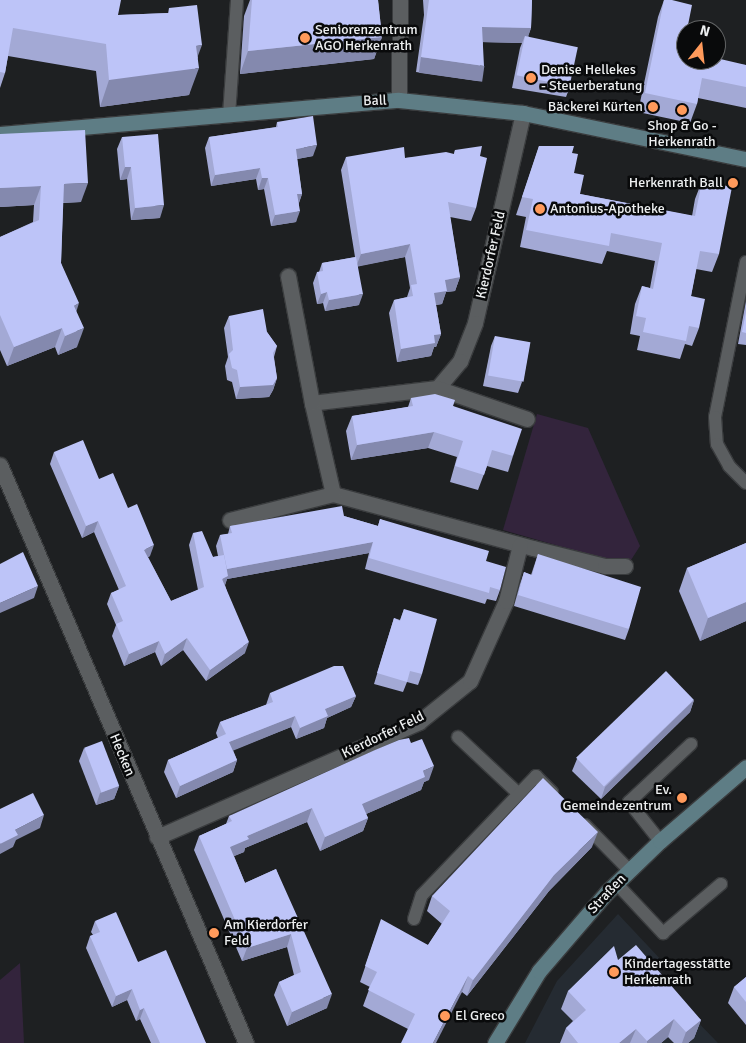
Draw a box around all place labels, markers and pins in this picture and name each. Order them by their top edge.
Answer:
place label: Seniorenzentrum AGO Herkenrath [315,22,418,54]
marker: Seniorenzentrum AGO Herkenrath [299,32,311,44]
place label: Denise Hellekes - Steuerberatung [541,62,642,94]
marker: Denise Hellekes - Steuerberatung [525,72,537,84]
place label: Bäckerei Kürten [548,99,643,115]
marker: Bäckerei Kürten [647,101,659,113]
marker: Shop & Go - Herkenrath [676,104,688,116]
place label: Shop & Go - Herkenrath [647,118,717,150]
place label: Herkenrath Ball [629,175,723,191]
marker: Herkenrath Ball [727,177,739,189]
place label: Antonius-Apotheke [550,201,665,217]
marker: Antonius-Apotheke [534,203,546,215]
place label: Ev. Gemeindezentrum [562,782,672,814]
marker: Ev. Gemeindezentrum [676,792,688,804]
place label: Am Kierdorfer Feld [224,917,308,950]
marker: Am Kierdorfer Feld [208,927,220,939]
place label: Kindertagesstätte Herkenrath [624,956,731,989]
marker: Kindertagesstätte Herkenrath [608,966,620,978]
place label: El Greco [455,1008,505,1024]
marker: El Greco [439,1010,451,1022]

